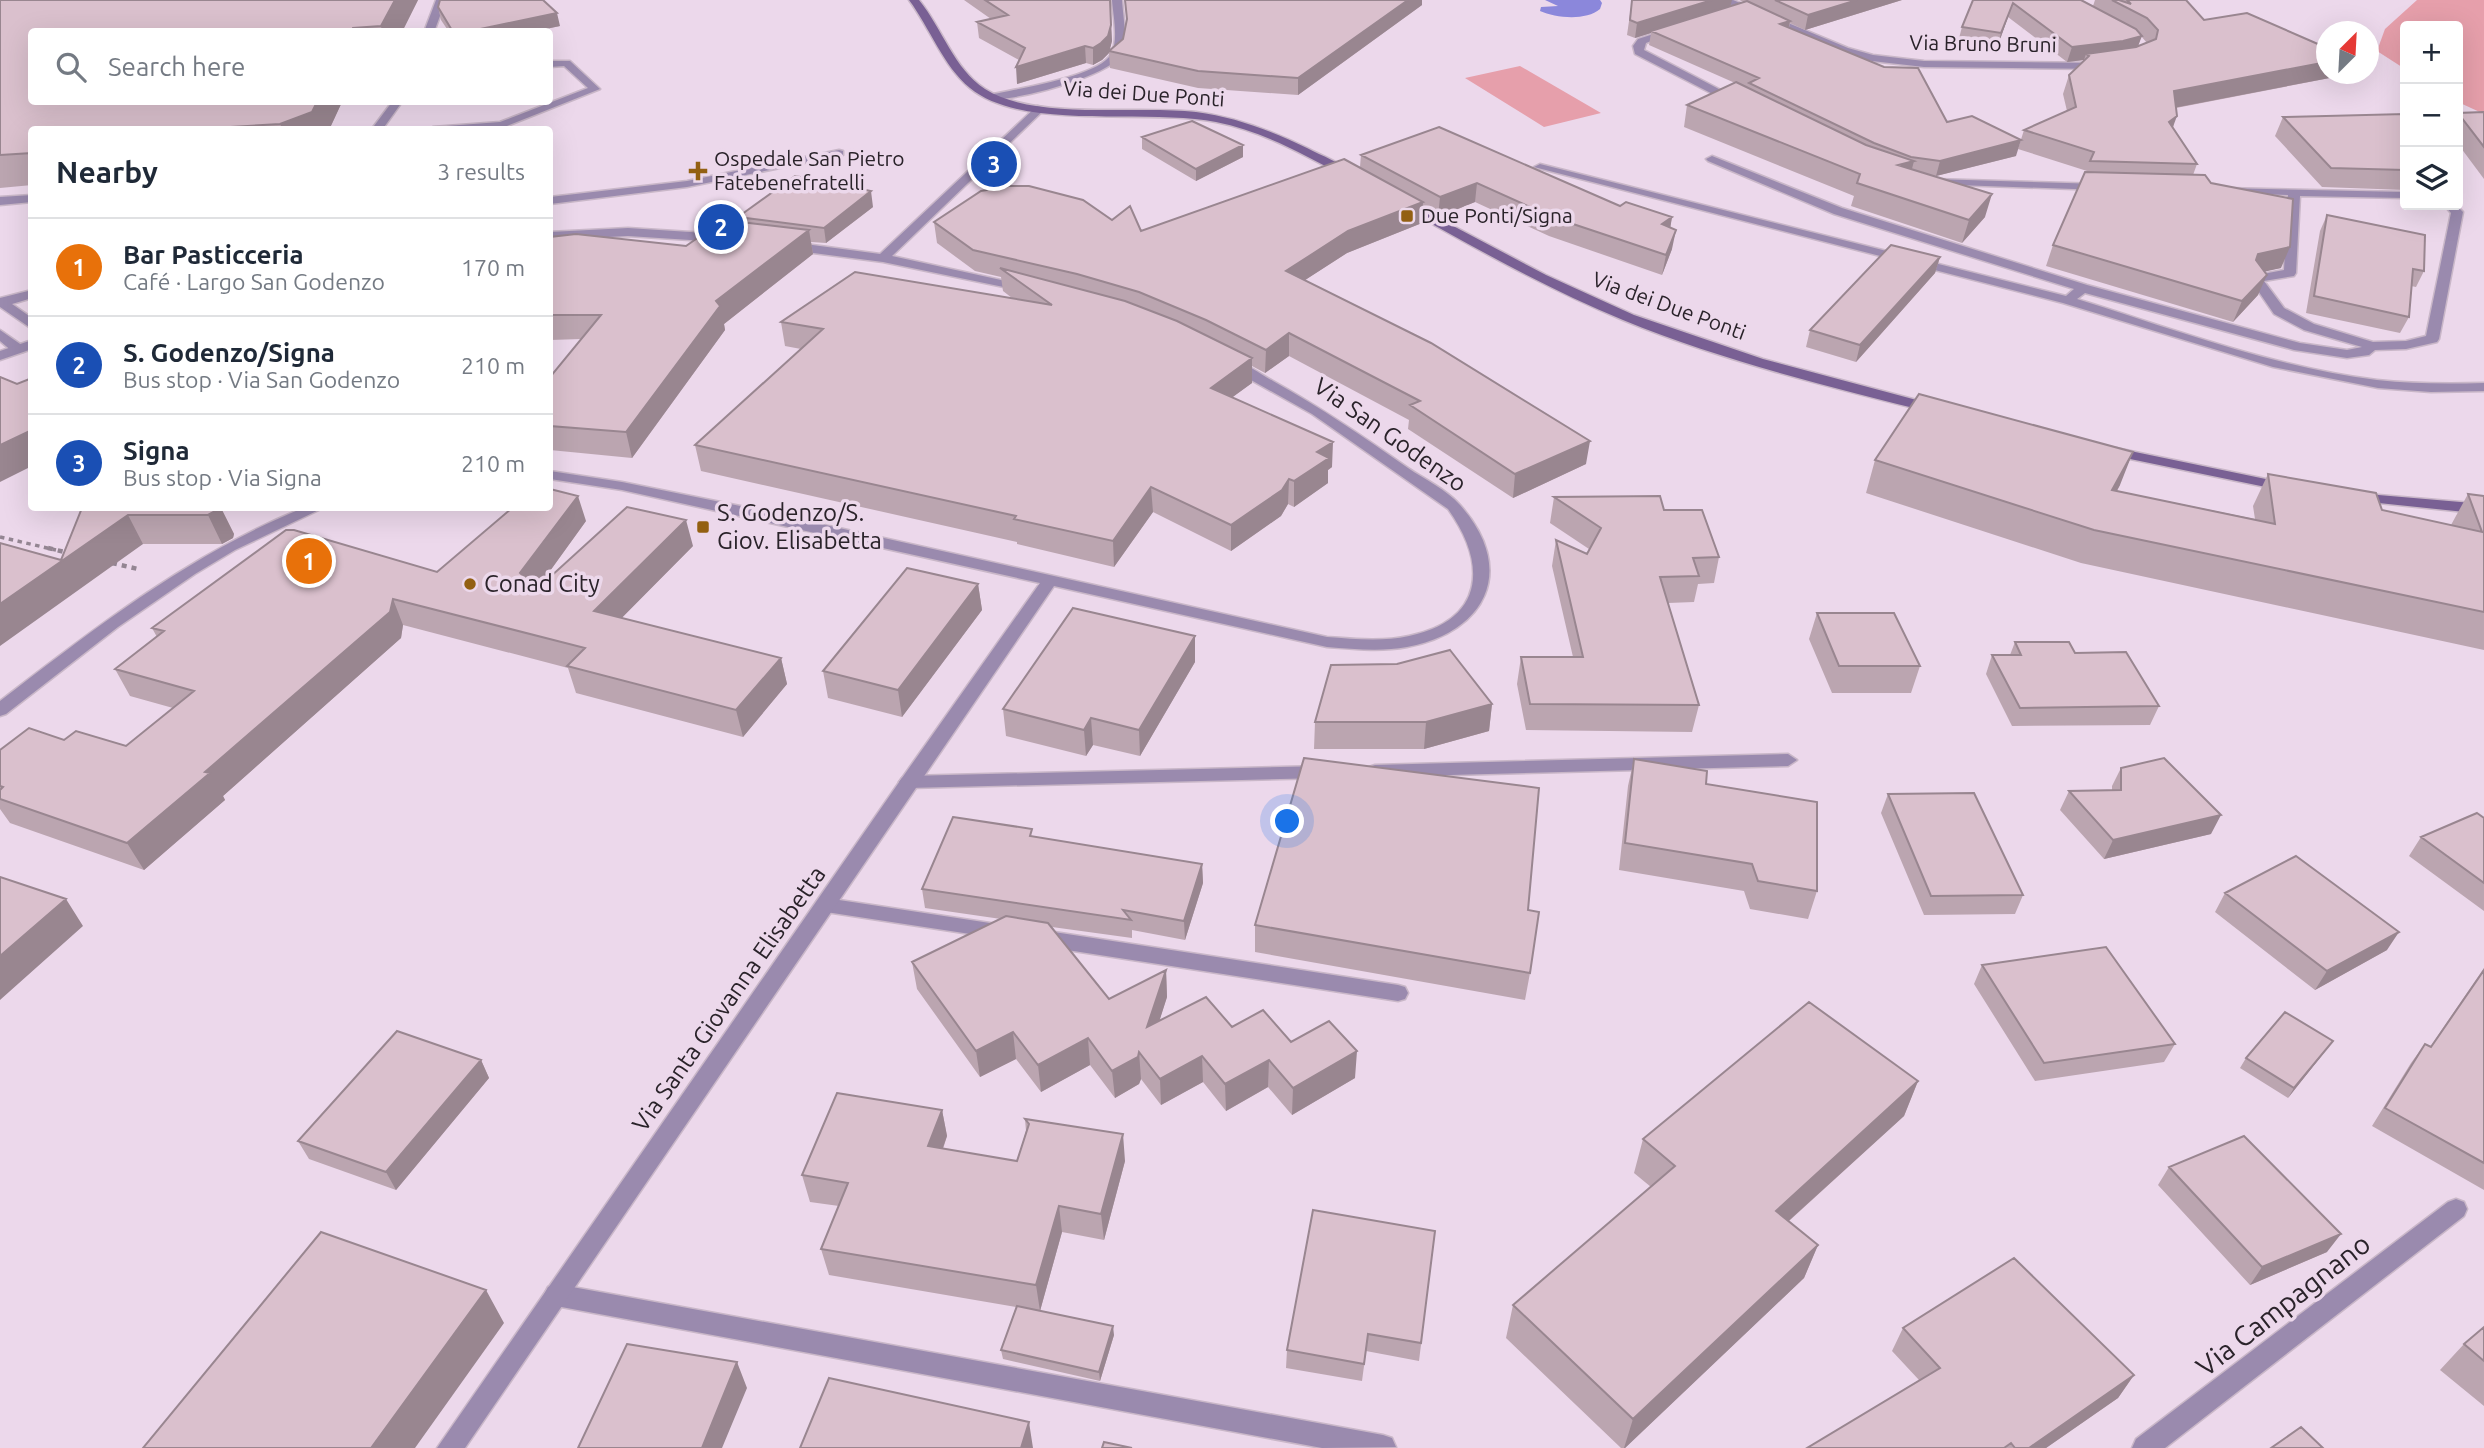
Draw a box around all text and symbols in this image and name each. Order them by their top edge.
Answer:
north arrow [2316,21,2379,84]
map controls [2400,21,2463,210]
button: + [2400,21,2463,84]
search box [28,28,553,105]
street label: Via Bruno Bruni [1909,30,2057,56]
icon: search [52,48,90,86]
text: Search here [108,52,245,81]
street label: Via dei Due Ponti [1063,75,1226,111]
button: − [2400,84,2463,147]
pin: 3 [971,138,1017,190]
place label: Ospedale San Pietro Fatebenefratelli [714,146,905,194]
button: layers [2400,147,2463,210]
text: Nearby [56,155,158,189]
text: 3 results [437,159,525,184]
marker: Ospedale San Pietro Fatebenefratelli [688,161,708,181]
pin: 2 [698,201,744,253]
place label: Due Ponti/Signa [1421,203,1573,227]
marker: Due Ponti/Signa [1399,208,1415,224]
text: Bar Pasticceria [123,240,304,269]
text: 1 [73,255,85,280]
text: 170 m [461,255,525,280]
street label: Via dei Due Ponti [1589,266,1749,344]
text: Café · Largo San Godenzo [123,269,385,294]
text: S. Godenzo/Signa [123,338,335,367]
text: 2 [73,353,85,378]
text: 210 m [461,353,525,378]
text: Bus stop · Via San Godenzo [123,367,400,392]
street label: Via San Godenzo [1309,372,1472,497]
text: Signa [123,436,190,465]
text: 3 [73,451,85,476]
text: 210 m [461,451,525,476]
text: Bus stop · Via Signa [123,465,322,490]
place label: S. Godenzo/S. Giov. Elisabetta [717,499,882,554]
marker: S. Godenzo/S. Giov. Elisabetta [695,519,711,535]
pin: 1 [286,535,332,587]
place label: Conad City [484,570,600,597]
marker: Conad City [462,576,478,592]
your location [1270,804,1304,838]
street label: Via Santa Giovanna Elisabetta [627,861,831,1136]
street label: Via Campagnano [2190,1227,2376,1382]

